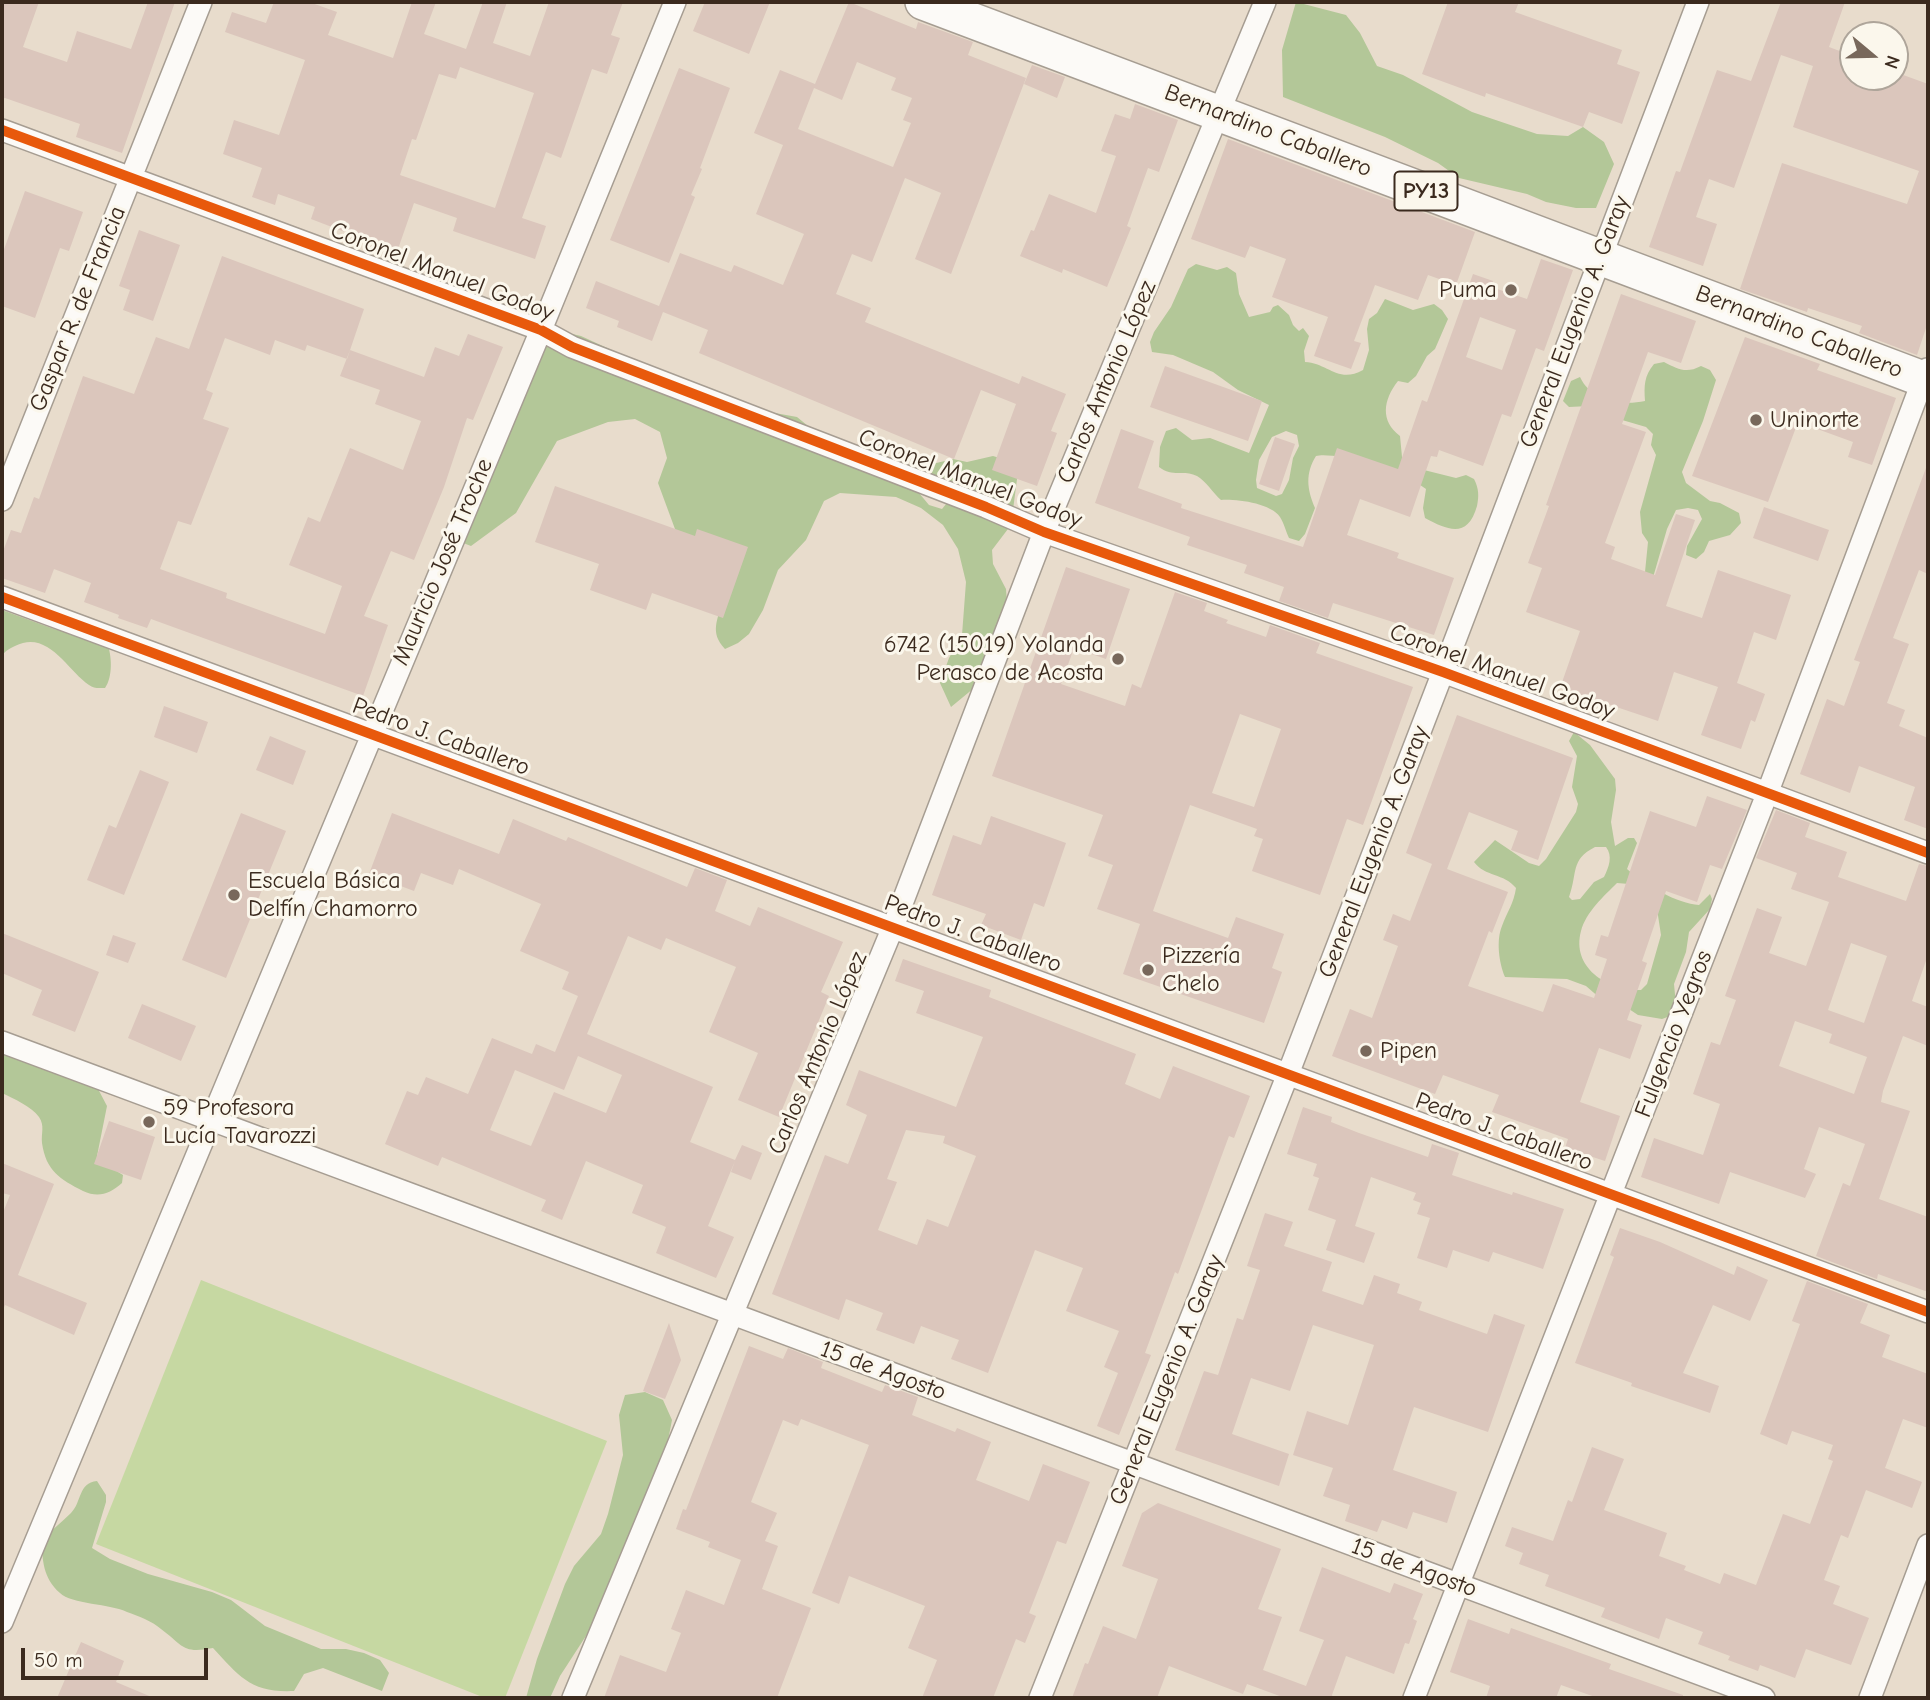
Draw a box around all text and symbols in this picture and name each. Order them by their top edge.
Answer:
north arrow [1839,21,1909,91]
text: N [1880,53,1904,72]
street label: Bernardino Caballero [1160,78,1376,184]
road number: PY13 [1394,172,1458,210]
street label: General Eugenio A. Garay [1514,192,1636,452]
street label: Gaspar R. de Francia [24,202,132,416]
street label: Coronel Manuel Godoy [326,216,558,328]
street label: Carlos Antonio López [1051,276,1163,488]
place label: Puma [1439,276,1497,304]
street label: Bernardino Caballero [1691,279,1907,385]
marker: Puma [1503,282,1519,298]
place label: Uninorte [1770,406,1859,434]
marker: Uninorte [1748,412,1764,428]
street label: Coronel Manuel Godoy [854,423,1086,535]
street label: Mauricio José Troche [386,454,500,670]
street label: Coronel Manuel Godoy [1386,618,1618,726]
place label: 6742 (15019) Yolanda Perasco de Acosta [884,631,1104,687]
marker: 6742 (15019) Yolanda Perasco de Acosta [1110,651,1126,667]
street label: Pedro J. Caballero [349,692,533,782]
street label: General Eugenio A. Garay [1313,722,1435,982]
place label: Escuela Básica Delfín Chamorro [248,867,418,923]
marker: Escuela Básica Delfín Chamorro [226,887,242,903]
street label: Pedro J. Caballero [881,889,1065,979]
place label: Pizzería Chelo [1162,942,1241,998]
street label: Carlos Antonio López [762,947,874,1159]
street label: Fulgencio Yegros [1629,947,1719,1121]
marker: Pizzería Chelo [1140,962,1156,978]
place label: Pipen [1380,1037,1437,1065]
marker: Pipen [1358,1043,1374,1059]
street label: Pedro J. Caballero [1412,1087,1596,1177]
place label: 59 Profesora Lucía Tavarozzi [163,1094,316,1150]
marker: 59 Profesora Lucía Tavarozzi [141,1114,157,1130]
street label: General Eugenio A. Garay [1104,1251,1230,1509]
street label: 15 de Agosto [816,1335,950,1407]
street label: 15 de Agosto [1347,1532,1481,1604]
scale bar [24,1634,212,1678]
text: 50 m [34,1648,83,1672]

